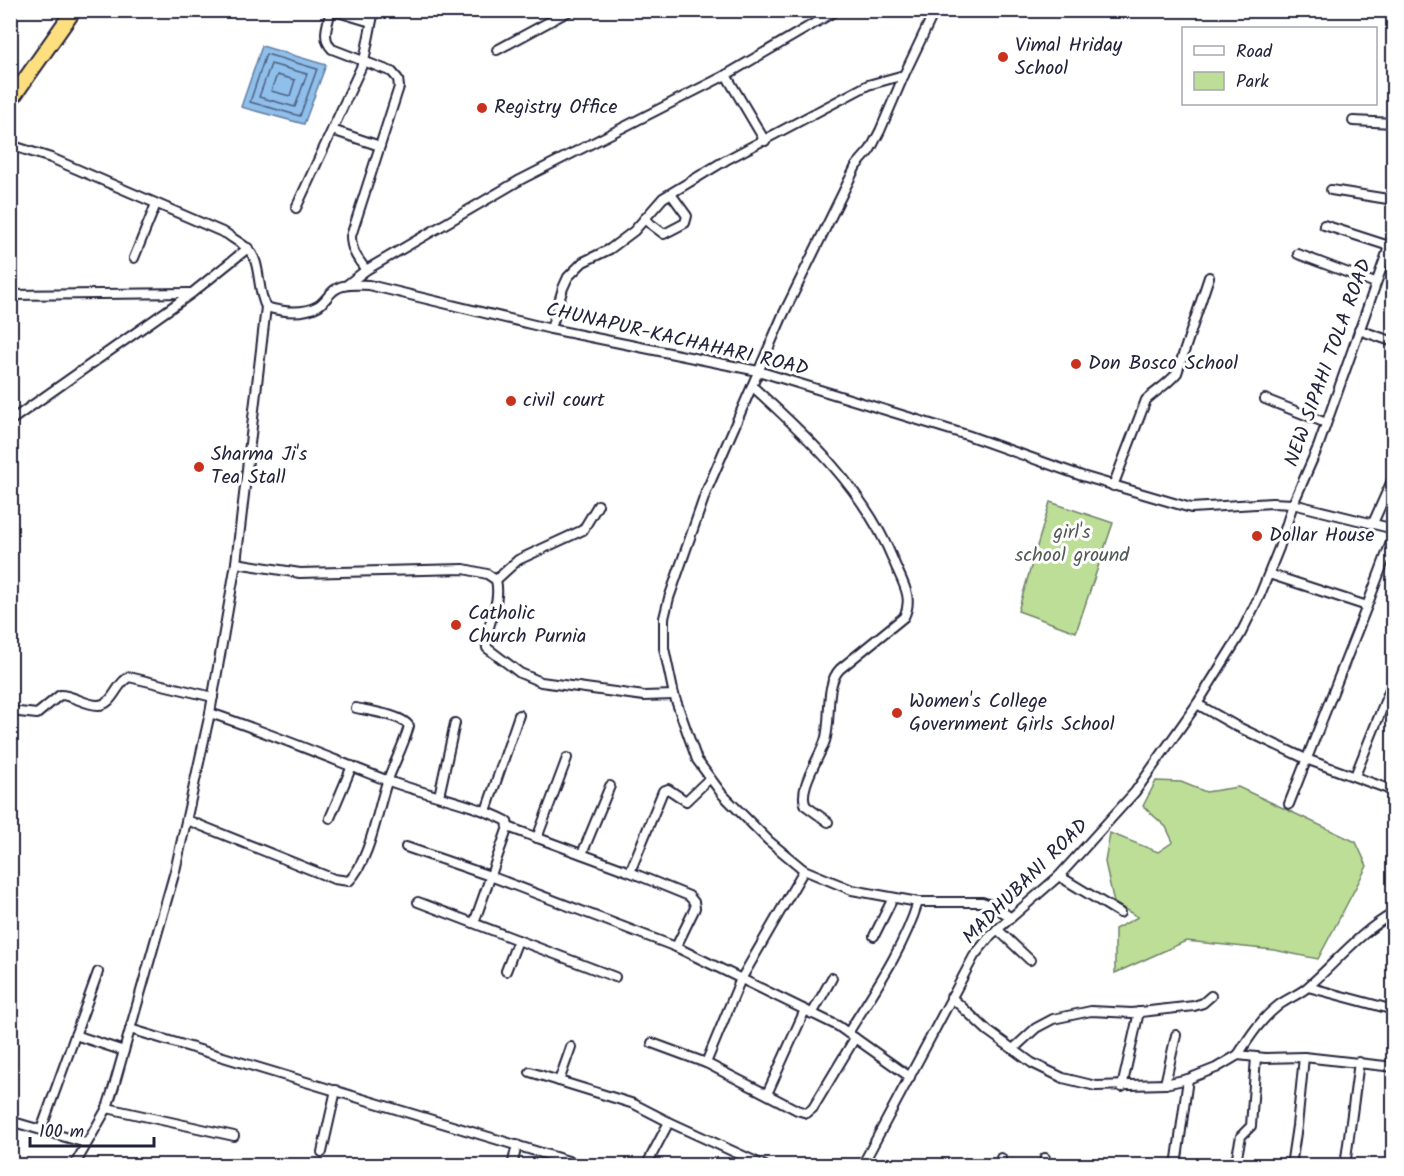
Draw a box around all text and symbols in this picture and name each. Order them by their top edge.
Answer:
legend [1182,27,1377,105]
place label: Vimal Hriday School [1015,30,1123,85]
text: Road [1236,38,1273,67]
marker: Vimal Hriday School [996,50,1010,64]
text: Park [1236,68,1269,97]
place label: Registry Office [494,92,617,124]
marker: Registry Office [475,101,489,115]
street label: NEW SIPAHI TOLA ROAD [1276,254,1382,472]
street label: CHUNAPUR-KACHAHARI ROAD [542,294,812,386]
place label: Don Bosco School [1088,348,1238,380]
marker: Don Bosco School [1069,357,1083,371]
place label: civil court [523,385,605,417]
marker: civil court [504,394,518,408]
place label: Sharma Ji's Tea Stall [211,439,308,494]
marker: Sharma Ji's Tea Stall [192,460,206,474]
park label: girl's school ground [1015,517,1130,572]
place label: Dollar House [1269,520,1374,552]
marker: Dollar House [1250,529,1264,543]
place label: Catholic Church Purnia [468,598,586,653]
marker: Catholic Church Purnia [449,618,463,632]
place label: Women's College Government Girls School [909,686,1115,741]
marker: Women's College Government Girls School [890,706,904,720]
street label: MADHUBANI ROAD [955,811,1097,953]
scale bar [30,1110,154,1148]
text: 100 m [39,1118,84,1147]

